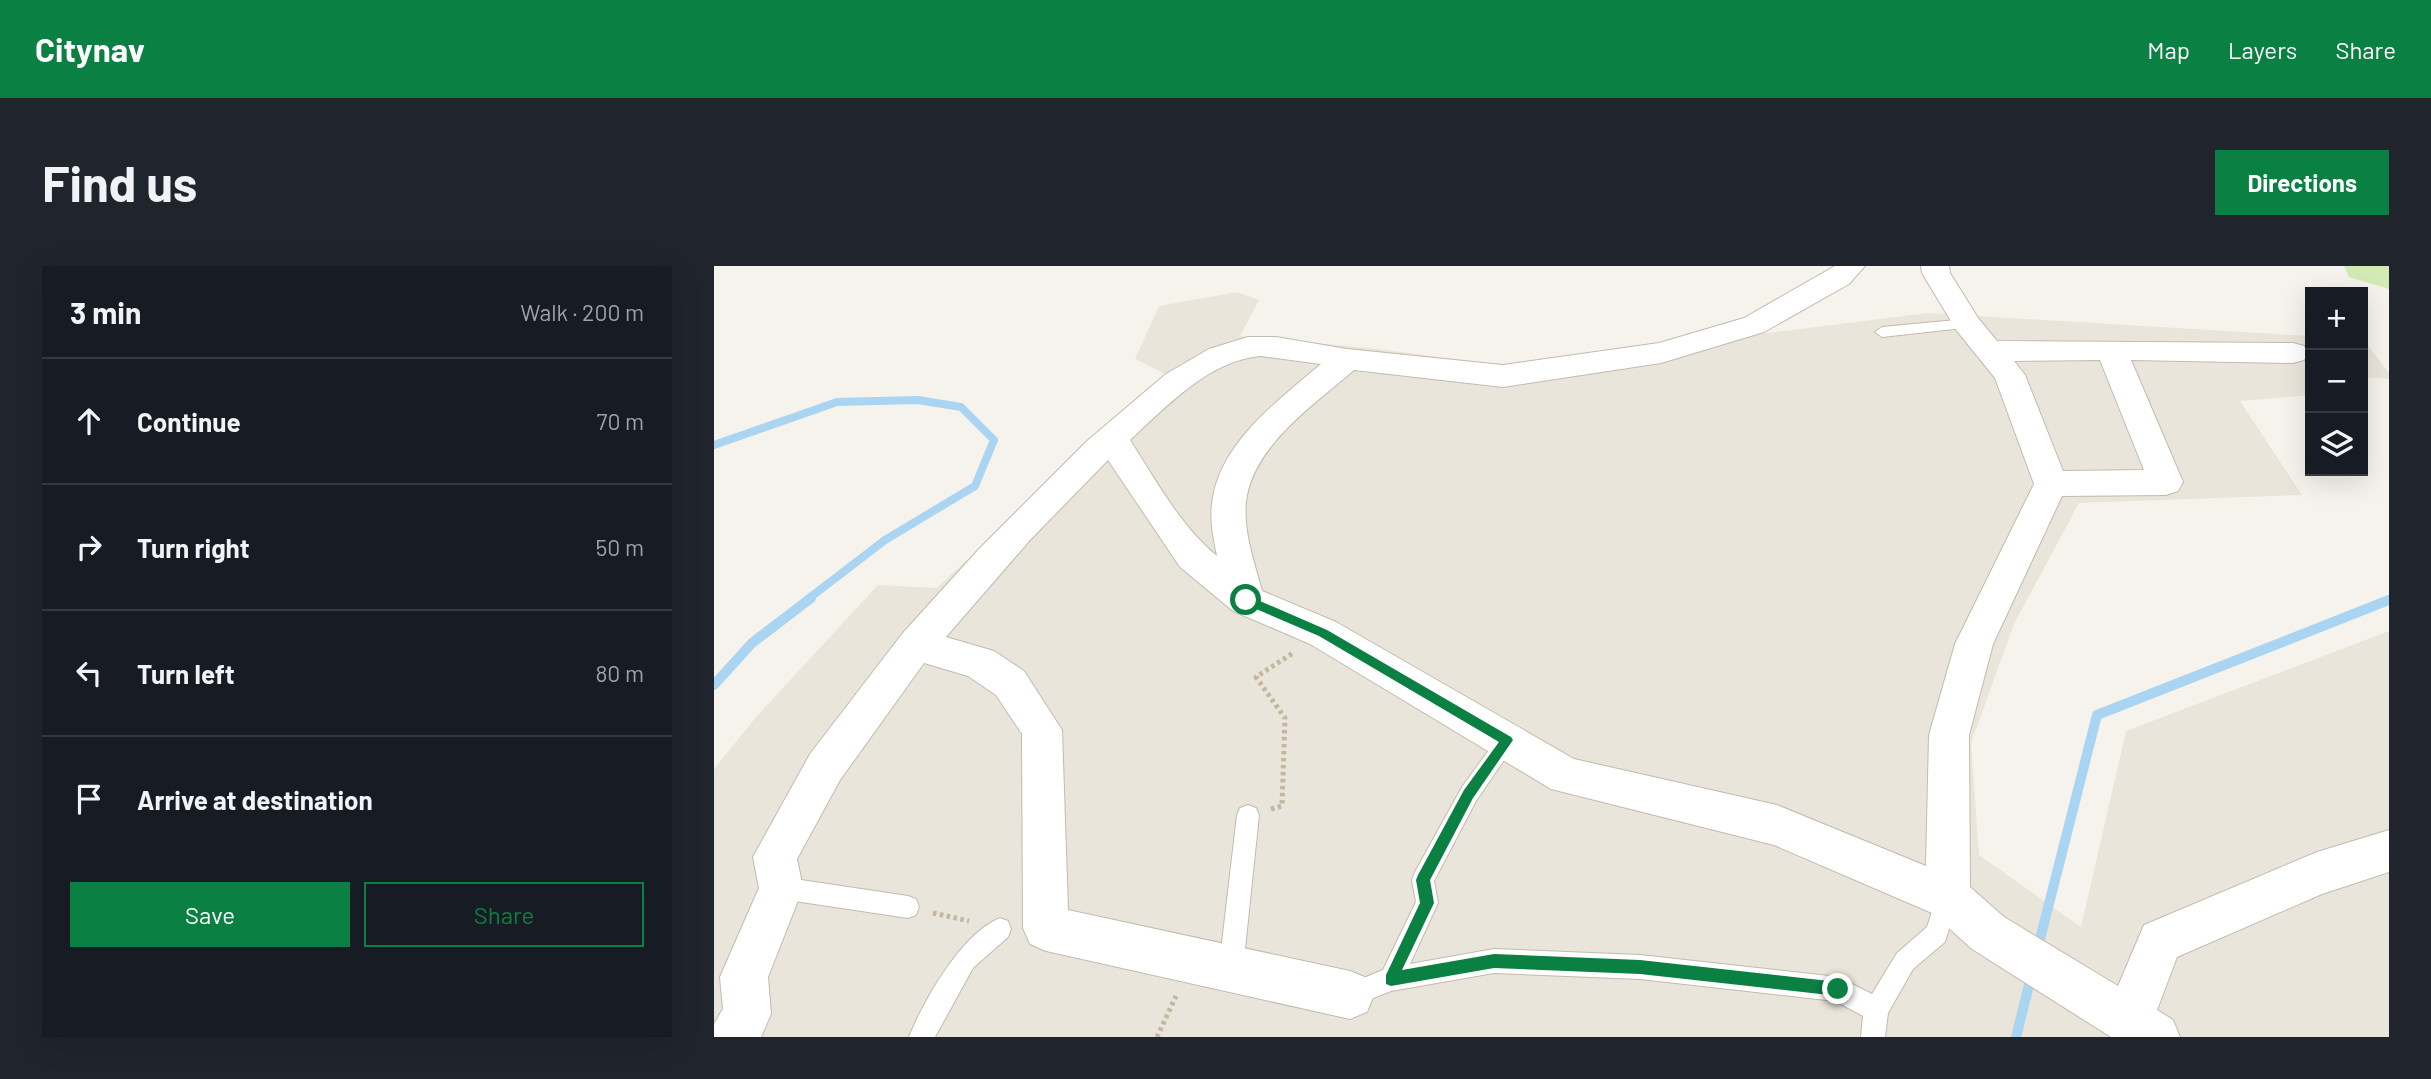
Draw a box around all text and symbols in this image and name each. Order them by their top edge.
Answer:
text: Citynav [35,29,145,69]
text: Map [2147,35,2190,64]
text: Layers [2228,35,2297,64]
text: Share [2335,35,2396,64]
button: Directions [2215,150,2389,215]
text: Find us [42,153,197,212]
map controls [2305,287,2368,476]
button: + [2305,287,2368,350]
text: 3 min [70,294,141,330]
text: Walk · 200 m [520,298,644,326]
button: − [2305,350,2368,413]
icon: ahead [70,402,108,440]
text: Continue [137,406,241,437]
text: 70 m [597,407,644,435]
button: layers [2305,413,2368,476]
icon: right [70,528,108,566]
text: Turn right [137,532,250,563]
text: 50 m [596,533,644,561]
route start [1230,584,1261,615]
icon: left [70,654,108,692]
text: Turn left [137,658,235,689]
text: 80 m [595,659,644,687]
icon: arrive [70,780,108,818]
text: Arrive at destination [137,784,373,815]
button: Save [70,882,350,947]
button: Share [364,882,644,947]
route end [1822,973,1853,1004]

